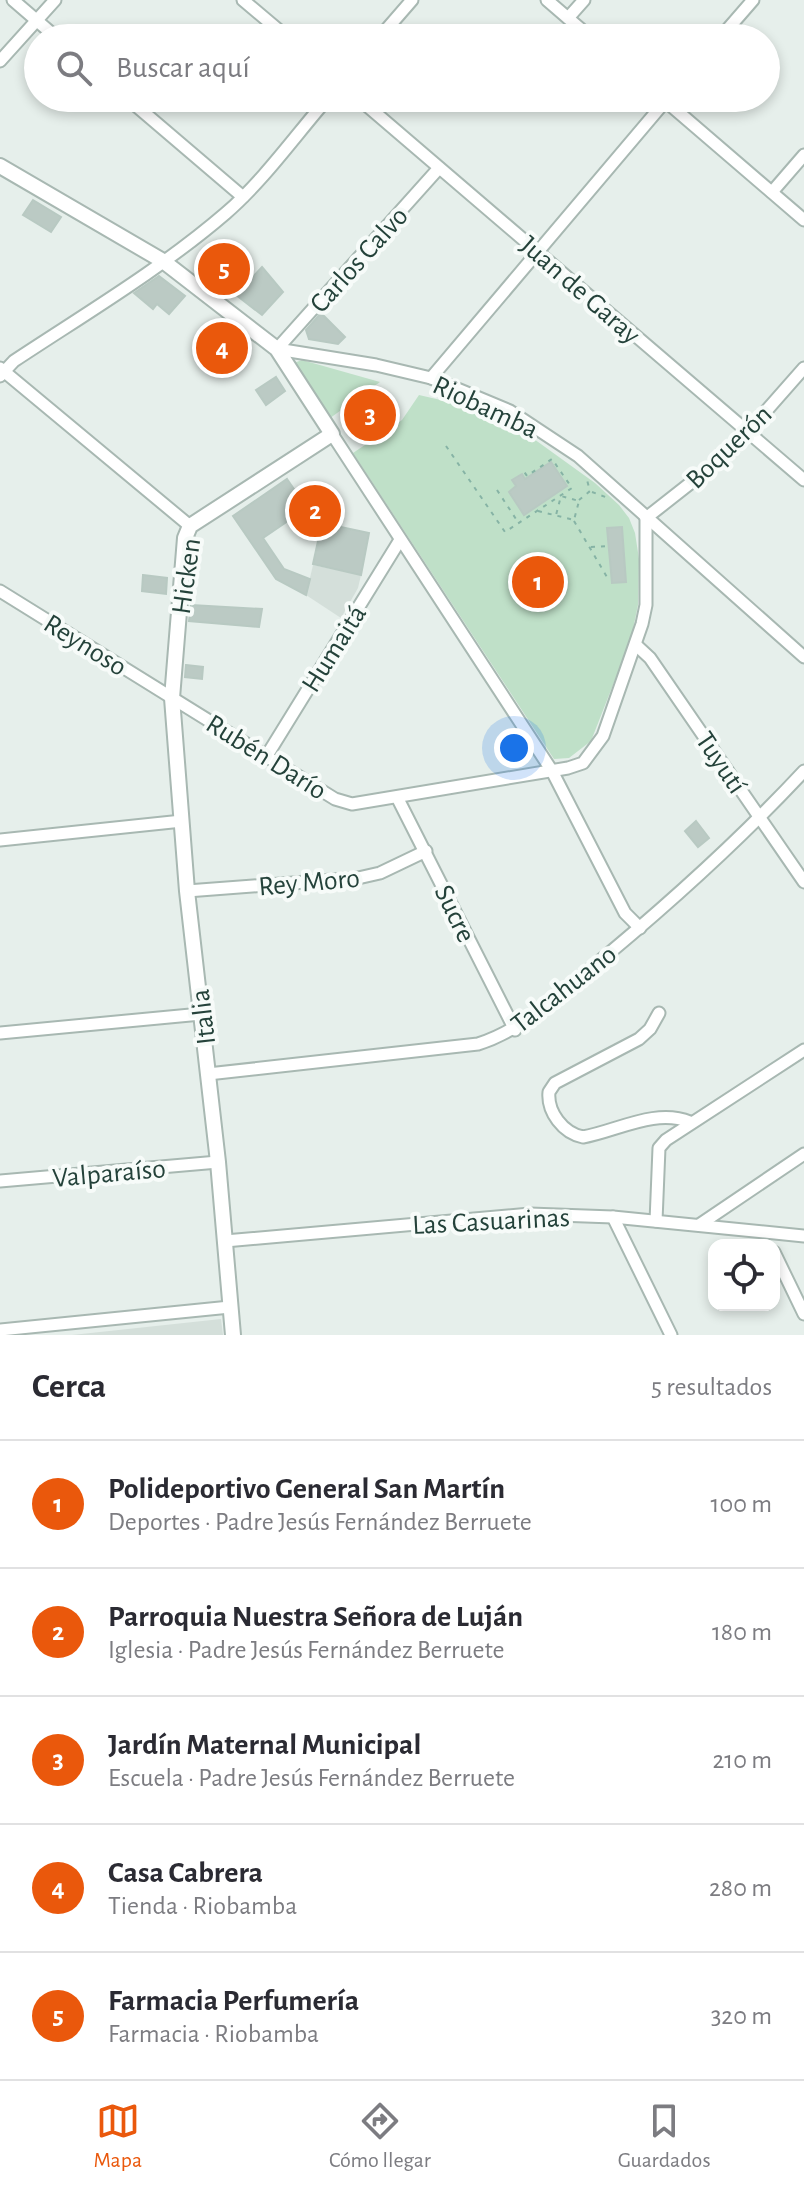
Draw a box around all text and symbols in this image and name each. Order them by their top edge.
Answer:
search box [24,24,780,112]
icon: search [52,46,96,90]
text: Buscar aquí [116,53,250,83]
street label: Carlos Calvo [305,202,414,319]
street label: Juan de Garay [514,231,645,350]
pin: 5 [198,239,250,299]
pin: 4 [196,318,248,378]
street label: Riobamba [428,371,542,444]
pin: 3 [344,385,396,445]
street label: Boquerón [681,400,778,495]
pin: 2 [289,481,341,541]
street label: Hicken [168,537,206,616]
pin: 1 [512,552,564,612]
street label: Humaitá [297,601,372,698]
street label: Reynoso [39,610,131,682]
street label: Rubén Darío [201,710,331,806]
street label: Tuyutí [690,727,751,799]
your location [494,728,534,768]
street label: Rey Moro [257,865,361,901]
street label: Sucre [428,881,480,947]
street label: Talcahuano [506,940,622,1039]
street label: Italia [187,987,221,1046]
street label: Valparaíso [51,1155,167,1193]
street label: Las Casuarinas [412,1204,571,1240]
map controls [708,1239,780,1311]
button: locate [708,1239,780,1311]
text: Cerca [32,1370,106,1404]
text: 5 resultados [651,1374,772,1400]
text: Polideportivo General San Martín [108,1474,505,1504]
text: 1 [53,1491,63,1517]
text: 100 m [711,1491,772,1517]
text: Deportes · Padre Jesús Fernández Berruete [108,1509,532,1535]
text: Parroquia Nuestra Señora de Luján [108,1602,523,1632]
text: 2 [52,1619,64,1645]
text: 180 m [712,1619,772,1645]
text: Iglesia · Padre Jesús Fernández Berruete [108,1637,505,1663]
text: Jardín Maternal Municipal [108,1730,421,1760]
text: 3 [52,1747,64,1773]
text: 210 m [712,1747,772,1773]
text: Escuela · Padre Jesús Fernández Berruete [108,1765,515,1791]
text: Casa Cabrera [108,1858,263,1888]
text: 4 [51,1875,65,1901]
text: 280 m [709,1875,772,1901]
text: Tienda · Riobamba [108,1893,297,1919]
text: Farmacia Perfumería [108,1986,359,2016]
text: 5 [52,2003,64,2029]
text: 320 m [711,2003,772,2029]
text: Farmacia · Riobamba [108,2021,319,2047]
tab: Mapa [93,2099,142,2173]
tab: Cómo llegar [329,2099,431,2173]
tab: Guardados [618,2099,711,2173]

